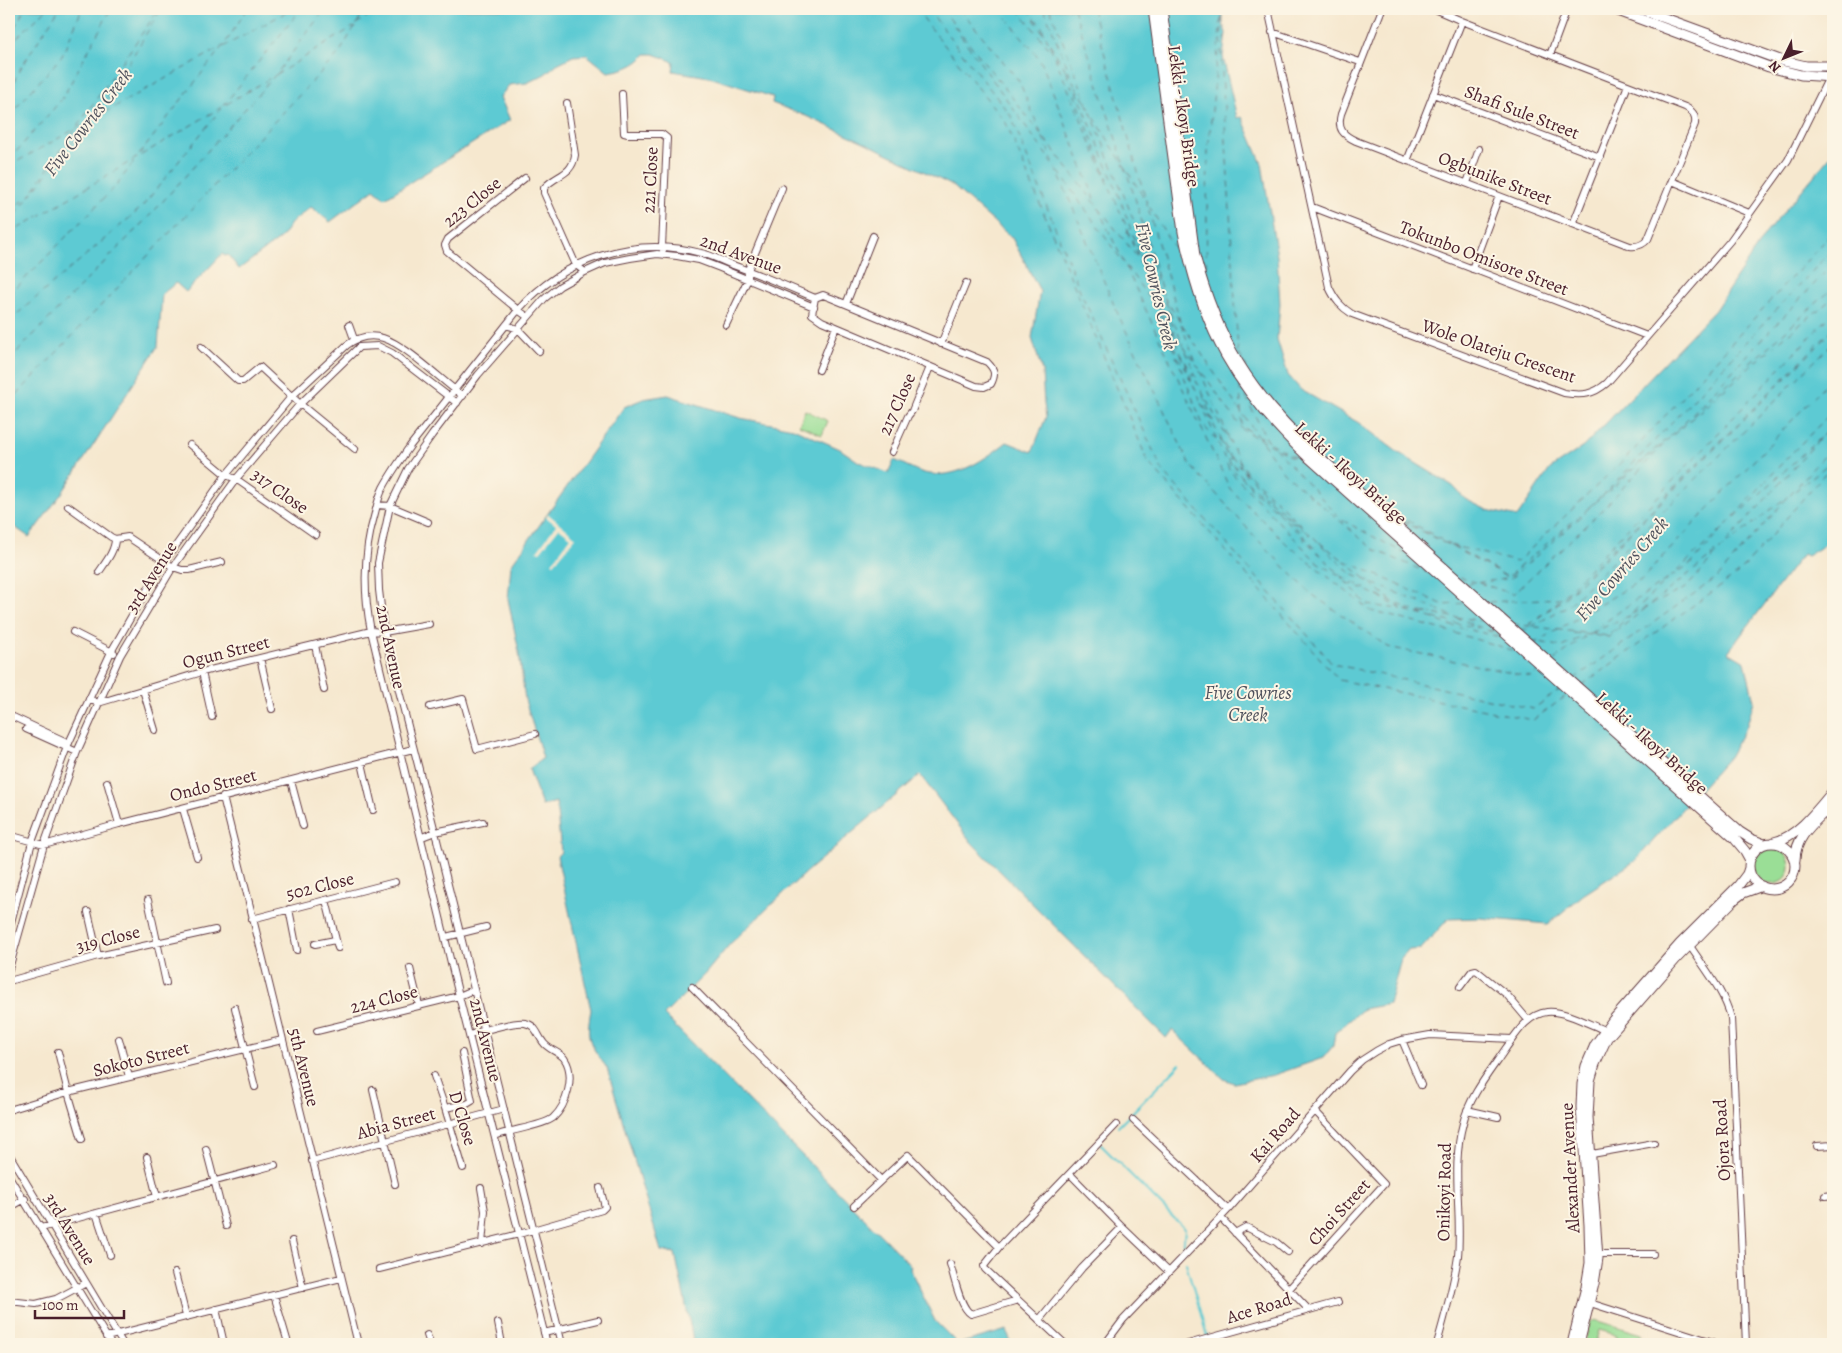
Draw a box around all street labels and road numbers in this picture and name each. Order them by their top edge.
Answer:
street label: Lekki - Ikoyi Bridge [1162,43,1206,189]
street label: Shafi Sule Street [1461,79,1583,145]
street label: Ogbunike Street [1435,145,1555,211]
street label: 221 Close [636,146,664,214]
street label: 223 Close [438,171,506,233]
street label: Tokunbo Omisore Street [1396,215,1572,301]
street label: 2nd Avenue [697,228,785,280]
street label: Wole Olateju Crescent [1418,313,1579,389]
street label: 217 Close [873,369,921,439]
street label: Lekki - Ikoyi Bridge [1290,416,1412,530]
street label: 317 Close [247,463,313,519]
street label: 3rd Avenue [119,536,183,618]
street label: 2nd Avenue [370,603,412,691]
street label: Ogun Street [180,630,272,674]
street label: Lekki - Ikoyi Bridge [1591,686,1713,800]
street label: Ondo Street [167,763,259,807]
street label: 502 Close [283,866,357,906]
street label: 319 Close [73,919,143,959]
street label: 224 Close [348,979,420,1019]
street label: 2nd Avenue [464,996,508,1084]
street label: 5th Avenue [283,1025,325,1109]
street label: Sokoto Street [90,1035,192,1083]
street label: D Close [443,1088,483,1148]
street label: Ojora Road [1708,1098,1736,1182]
street label: Abia Street [353,1101,438,1145]
street label: Kai Road [1244,1102,1306,1168]
street label: Alexander Avenue [1555,1102,1585,1235]
street label: Onikoyi Road [1431,1142,1457,1242]
street label: Choi Street [1302,1173,1376,1251]
street label: 3rd Avenue [38,1188,102,1270]
street label: Ace Road [1223,1287,1295,1330]

